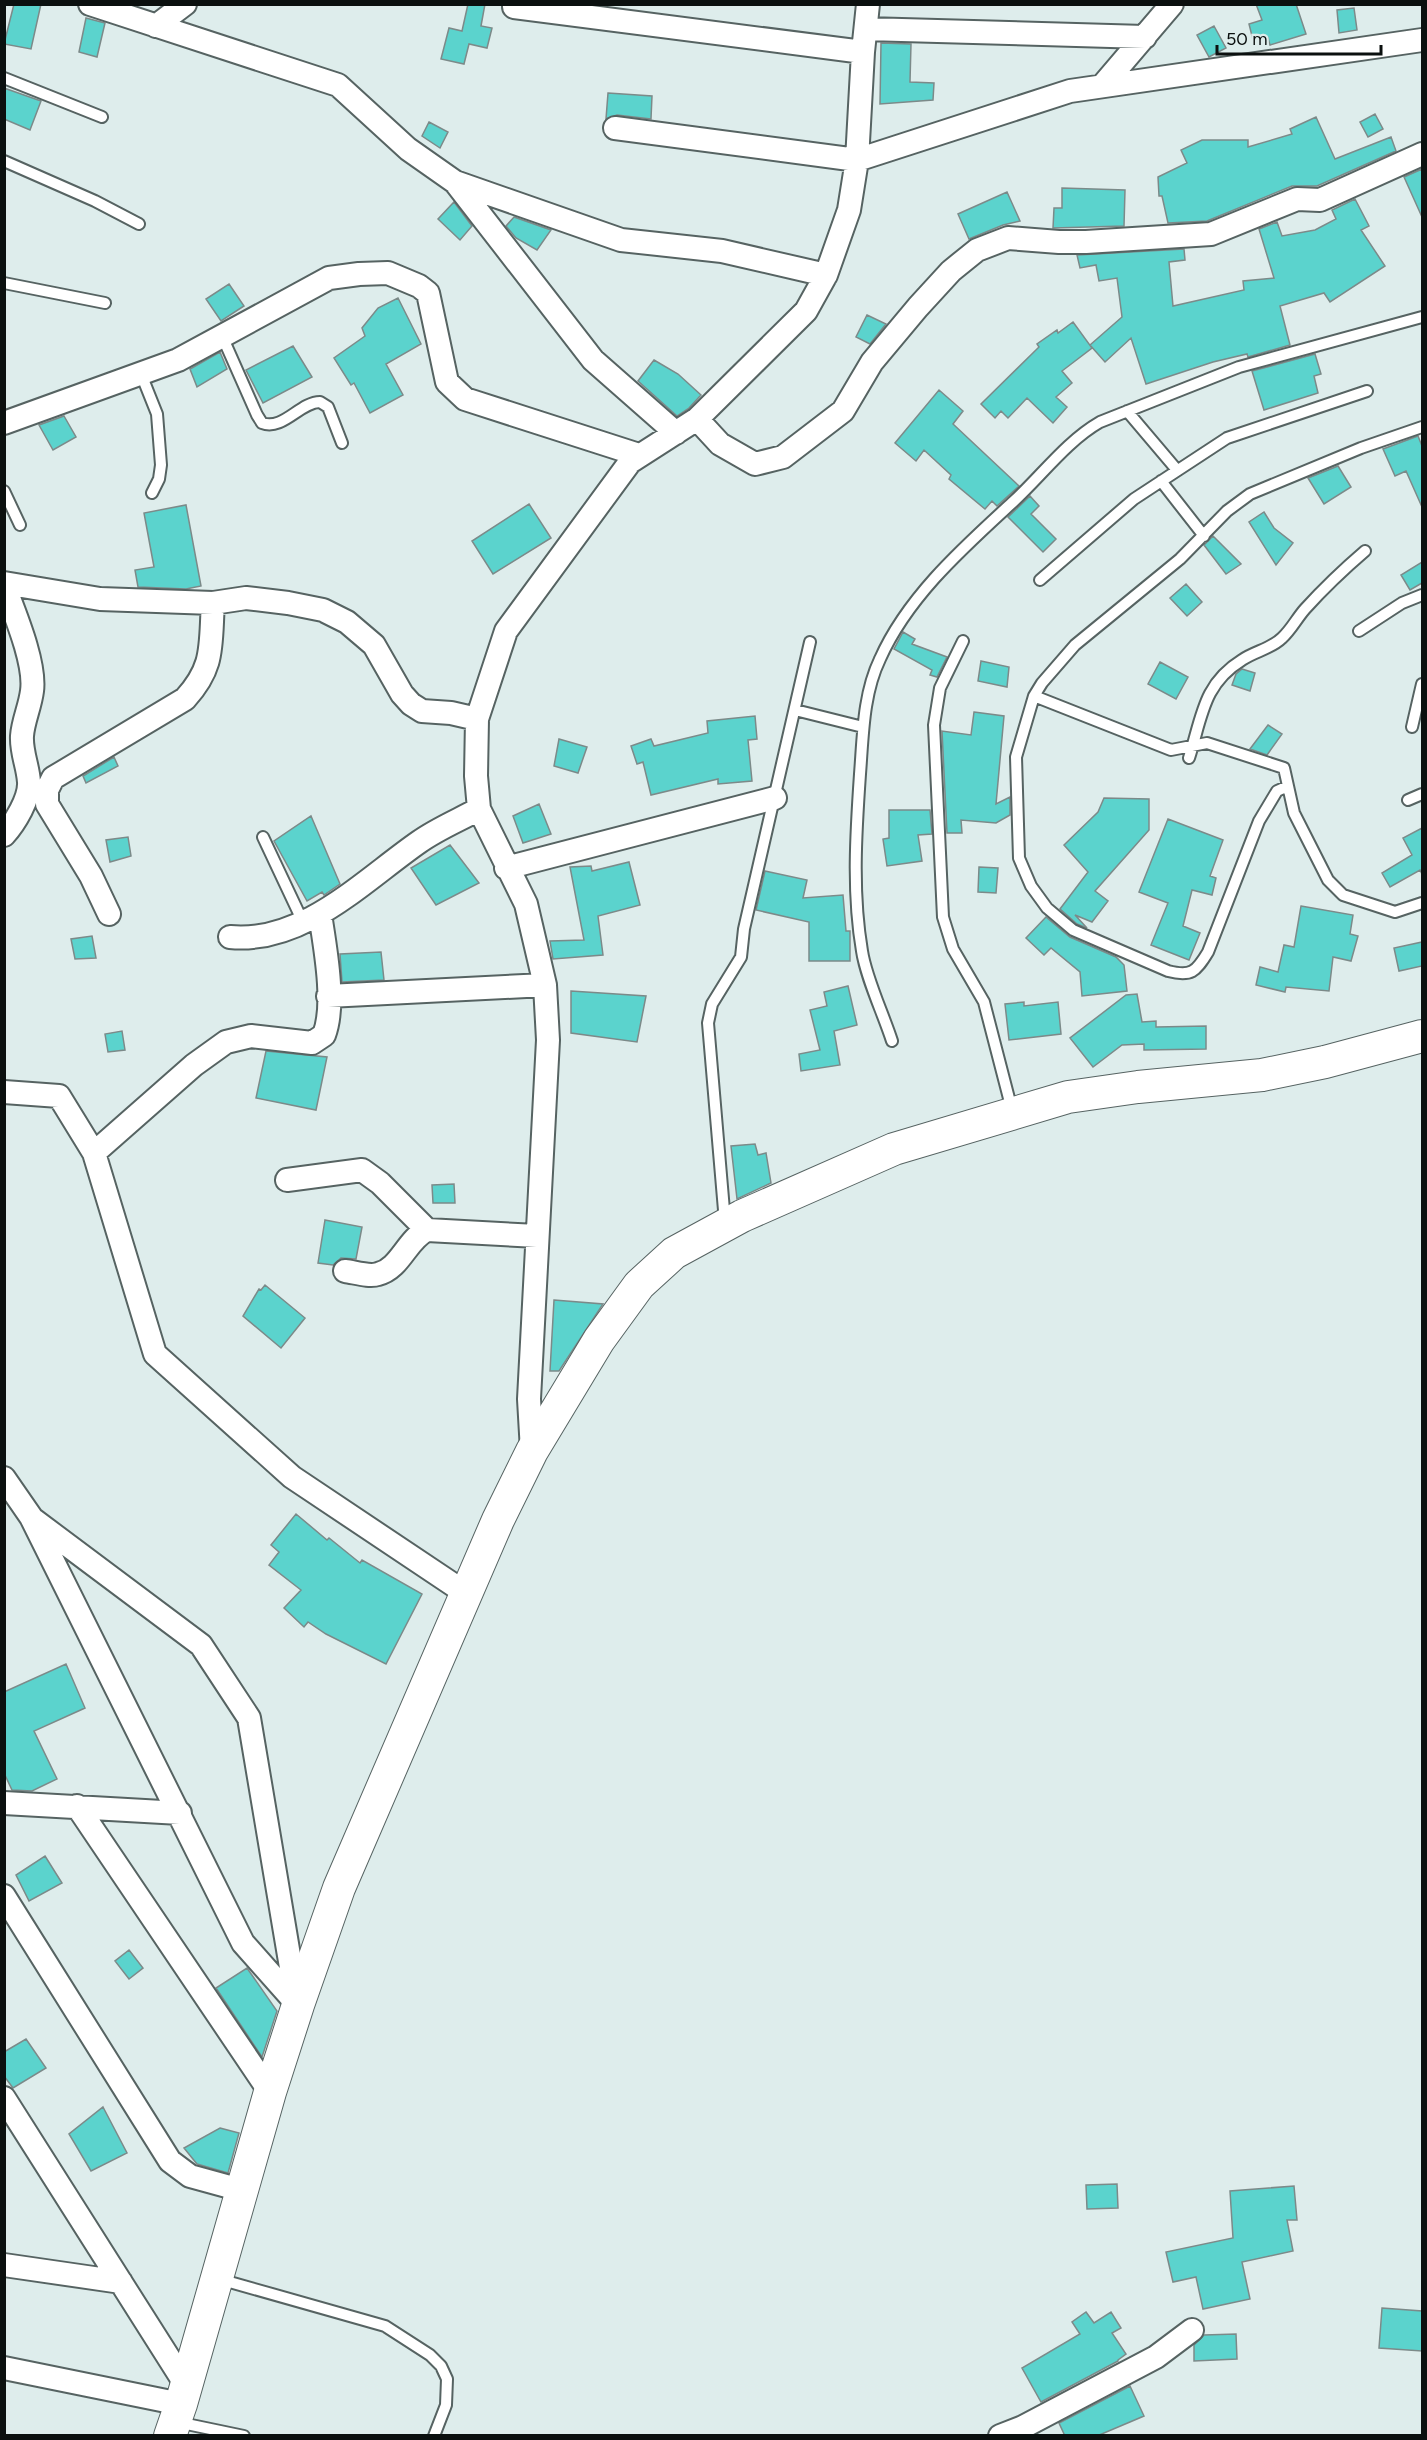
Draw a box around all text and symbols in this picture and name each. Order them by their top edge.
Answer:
scale bar [1217,18,1380,56]
text: 50 m [1226,28,1268,50]

